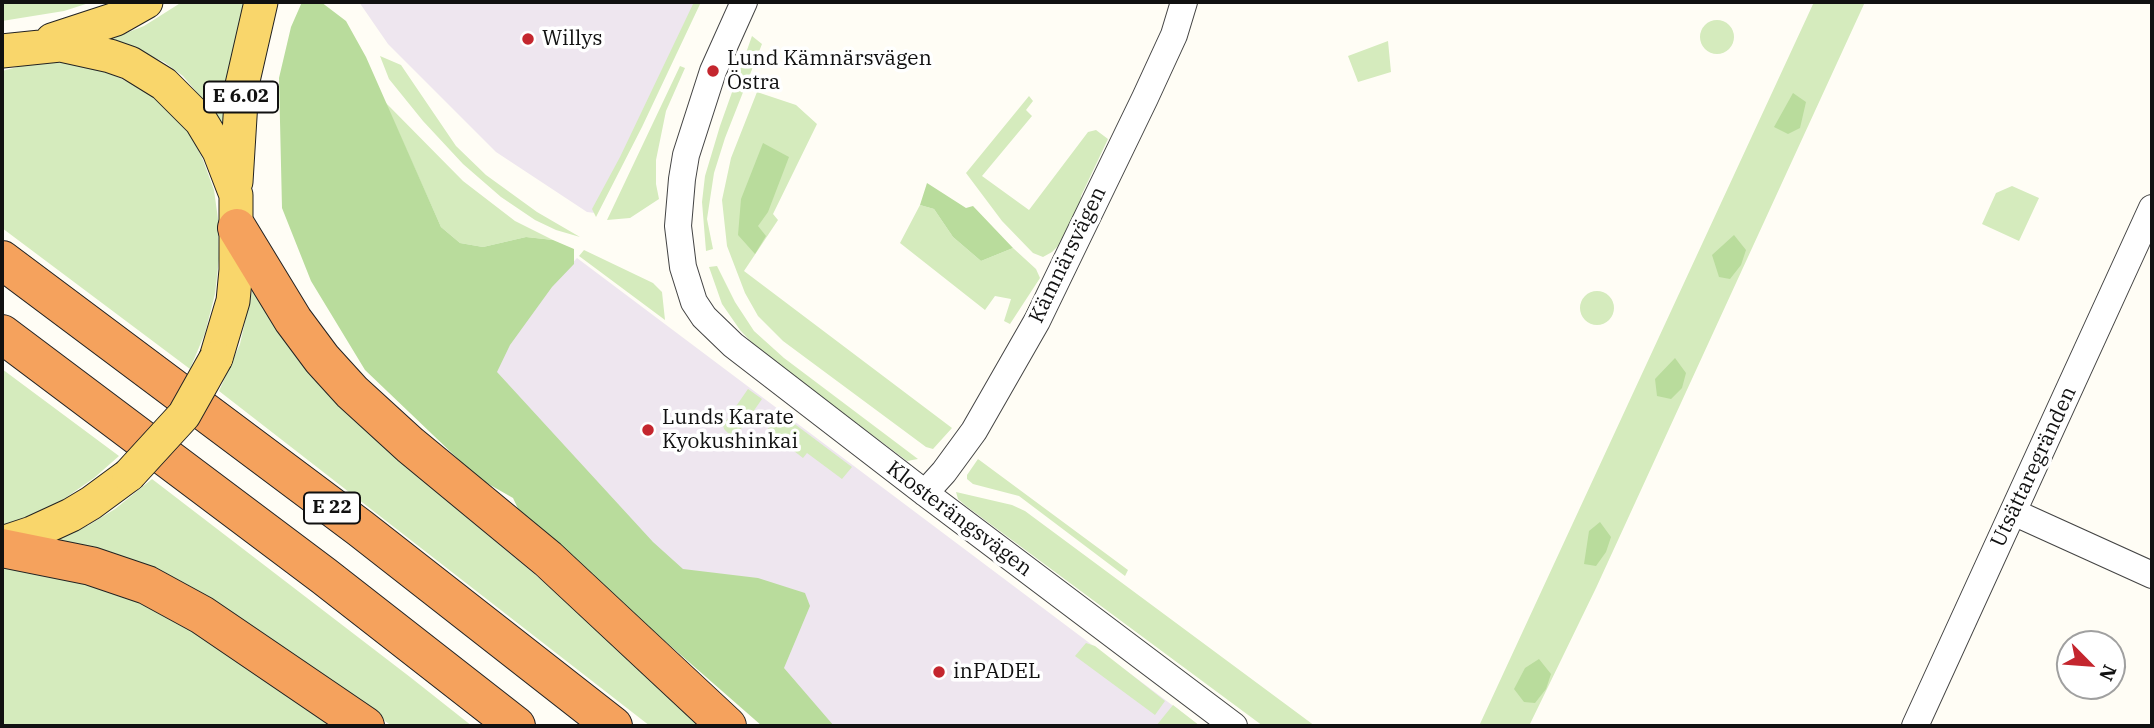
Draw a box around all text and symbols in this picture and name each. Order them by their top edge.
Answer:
place label: Willys [542,26,603,52]
marker: Willys [520,31,536,47]
place label: Lund Kämnärsvägen Östra [727,46,932,96]
marker: Lund Kämnärsvägen Östra [705,63,721,79]
road number: E 6.02 [204,82,278,113]
street label: Kämnärsvägen [1024,183,1112,327]
street label: Utsättaregränden [1986,383,2082,551]
place label: Lunds Karate Kyokushinkai [662,405,798,455]
marker: Lunds Karate Kyokushinkai [640,422,656,438]
street label: Klosterängsvägen [881,456,1037,582]
road number: E 22 [304,492,360,524]
north arrow [2056,630,2126,700]
place label: inPADEL [953,659,1040,685]
text: N [2094,661,2122,685]
marker: inPADEL [931,664,947,680]

